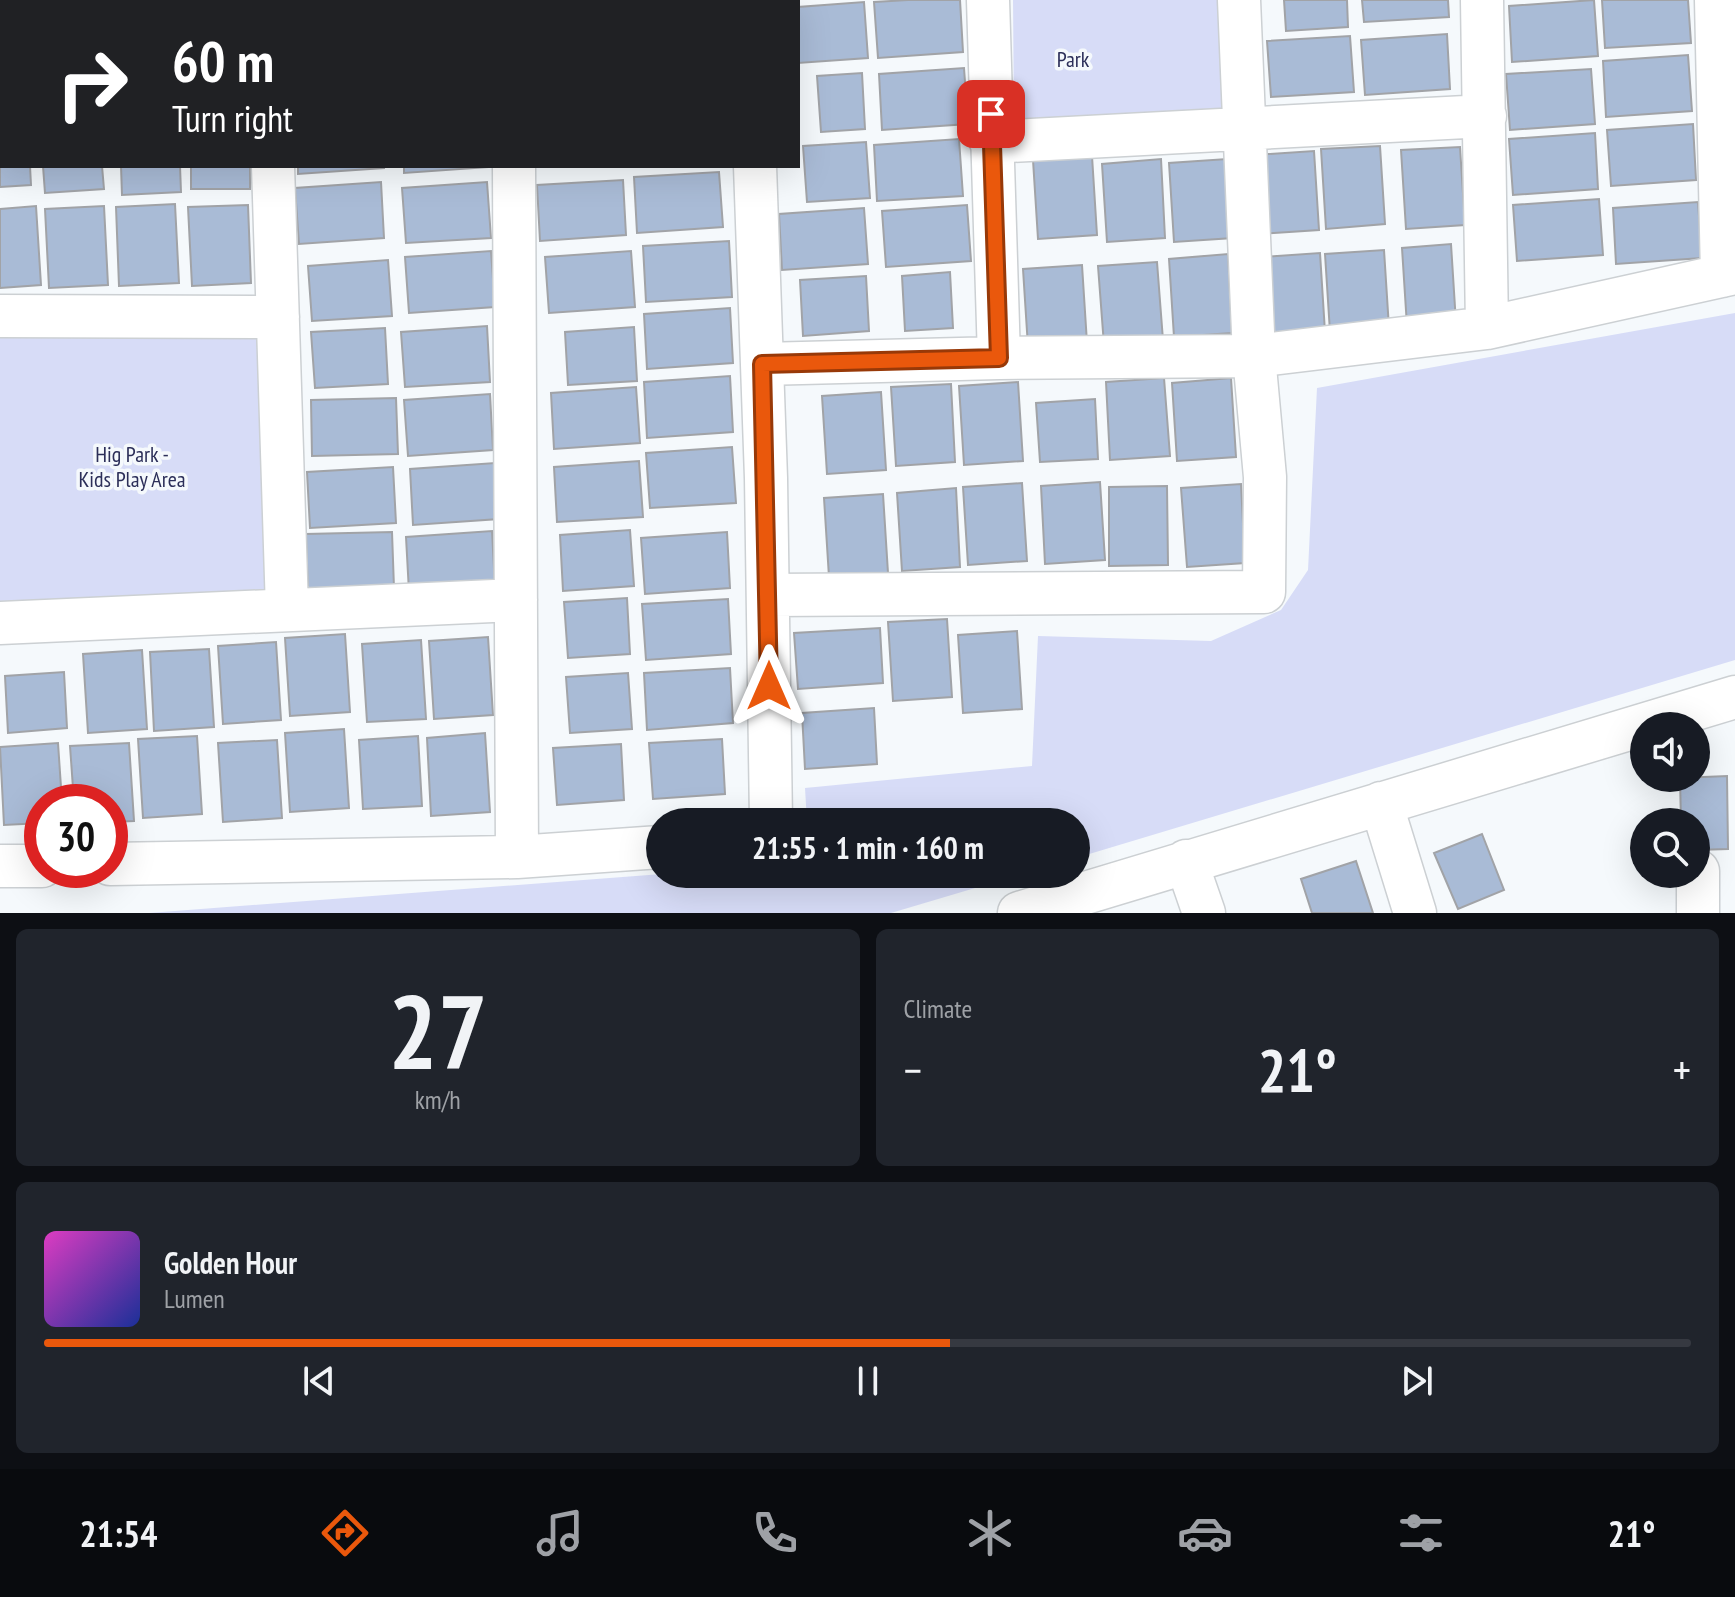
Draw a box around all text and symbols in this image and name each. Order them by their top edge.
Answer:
text: 60 m [172,25,274,97]
icon: right [40,32,144,136]
park label: Park [1057,45,1090,73]
pin [957,80,1025,148]
icon: arrive [969,92,1013,136]
text: Turn right [172,95,293,142]
park label: Hig Park - Kids Play Area [78,440,186,493]
position arrow [727,644,811,728]
map controls [1630,712,1710,888]
button: sound [1630,712,1710,792]
speed limit sign: 30 [24,784,128,888]
button: search [1630,808,1710,888]
text: 21:55 · 1 min · 160 m [752,828,984,867]
text: 27 [388,963,487,1098]
text: Climate [904,992,972,1025]
text: 21° [1258,1031,1337,1109]
text: − [904,1041,922,1098]
text: + [1673,1041,1691,1098]
text: km/h [415,1083,461,1116]
text: Golden Hour [164,1243,297,1282]
text: Lumen [164,1282,225,1315]
icon: previous [297,1359,341,1403]
icon: pause [846,1359,890,1403]
icon: next [1395,1359,1439,1403]
icon: directions [317,1505,373,1561]
icon: music [532,1505,588,1561]
icon: phone [747,1505,803,1561]
icon: climate [962,1505,1018,1561]
icon: car [1177,1505,1233,1561]
icon: filters [1393,1505,1449,1561]
text: 21:54 [80,1510,157,1557]
text: 21° [1608,1510,1655,1557]

